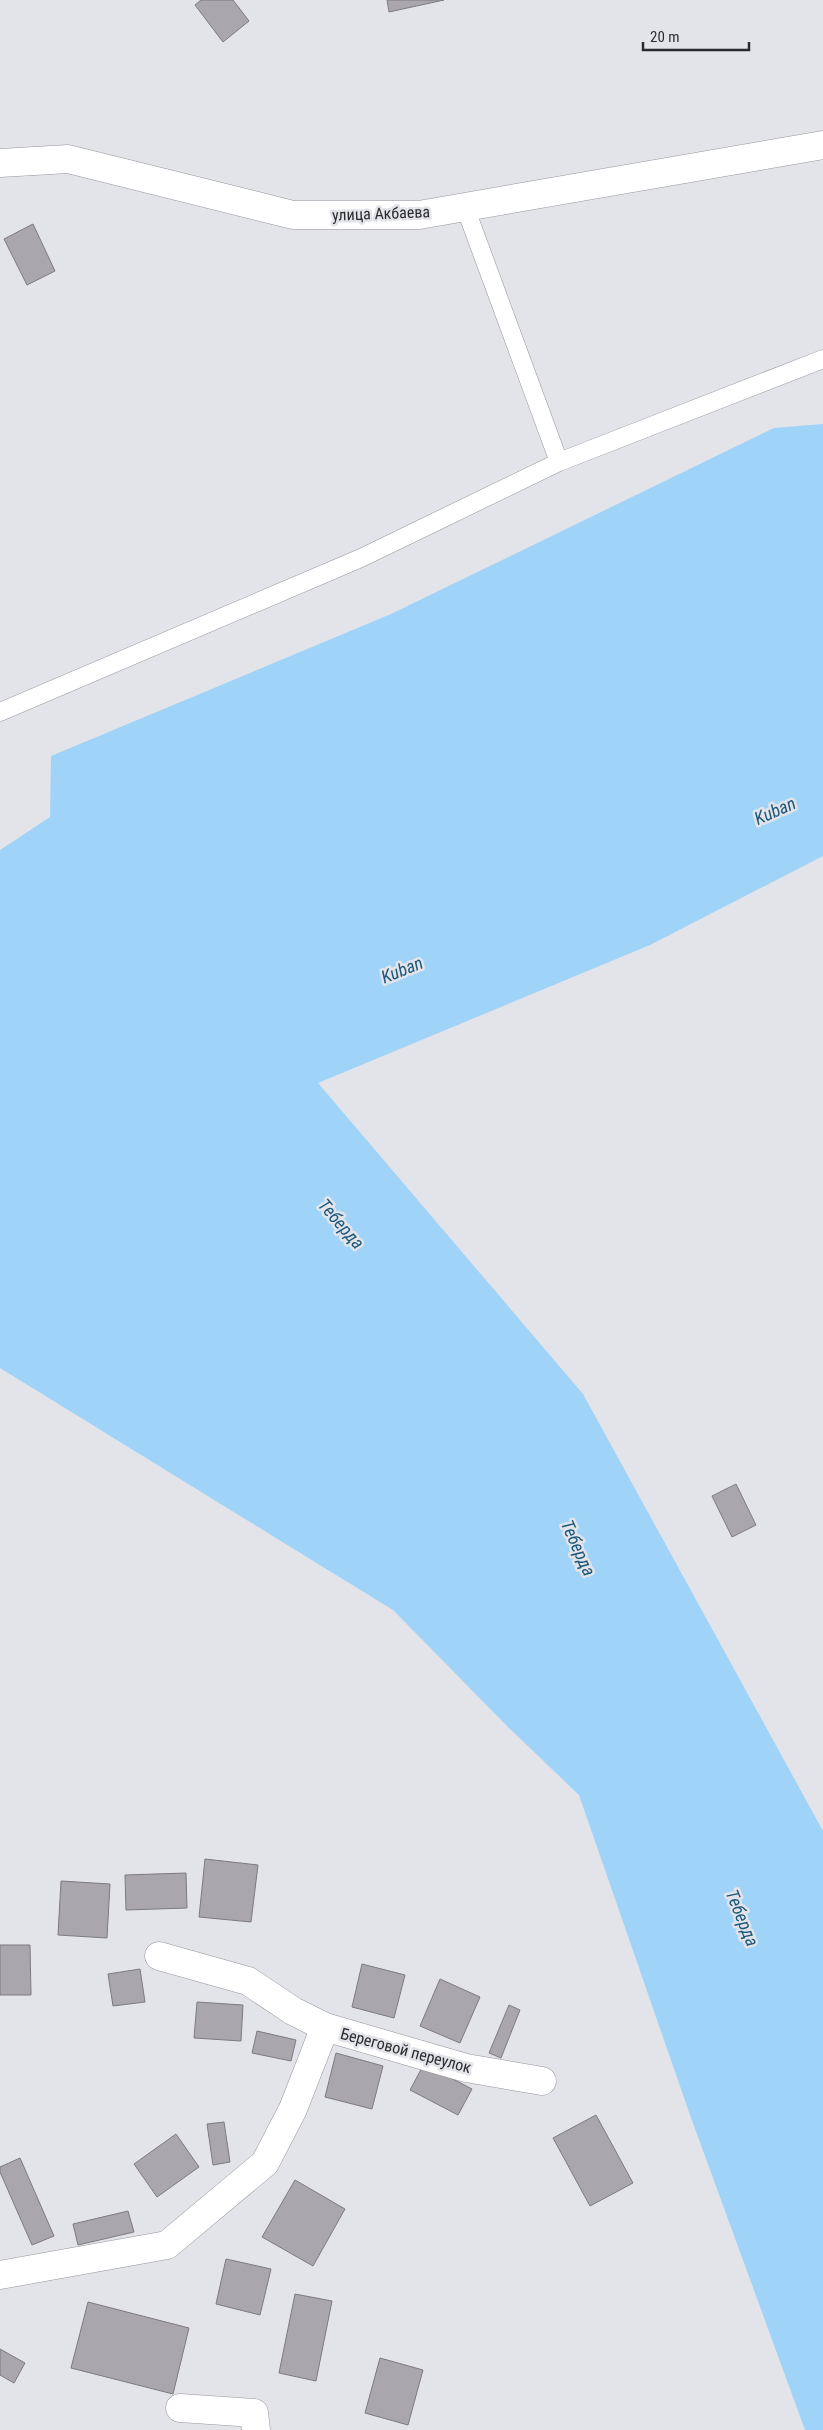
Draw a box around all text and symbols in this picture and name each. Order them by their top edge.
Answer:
scale bar [643,20,749,52]
text: 20 m [650,28,680,46]
street label: улица Акбаева [332,202,430,225]
water label: Kuban [751,792,799,829]
water label: Kuban [378,952,426,987]
water label: Теберда [314,1194,369,1253]
water label: Теберда [557,1516,600,1579]
water label: Теберда [722,1886,763,1949]
street label: Береговой переулок [338,2024,474,2077]

